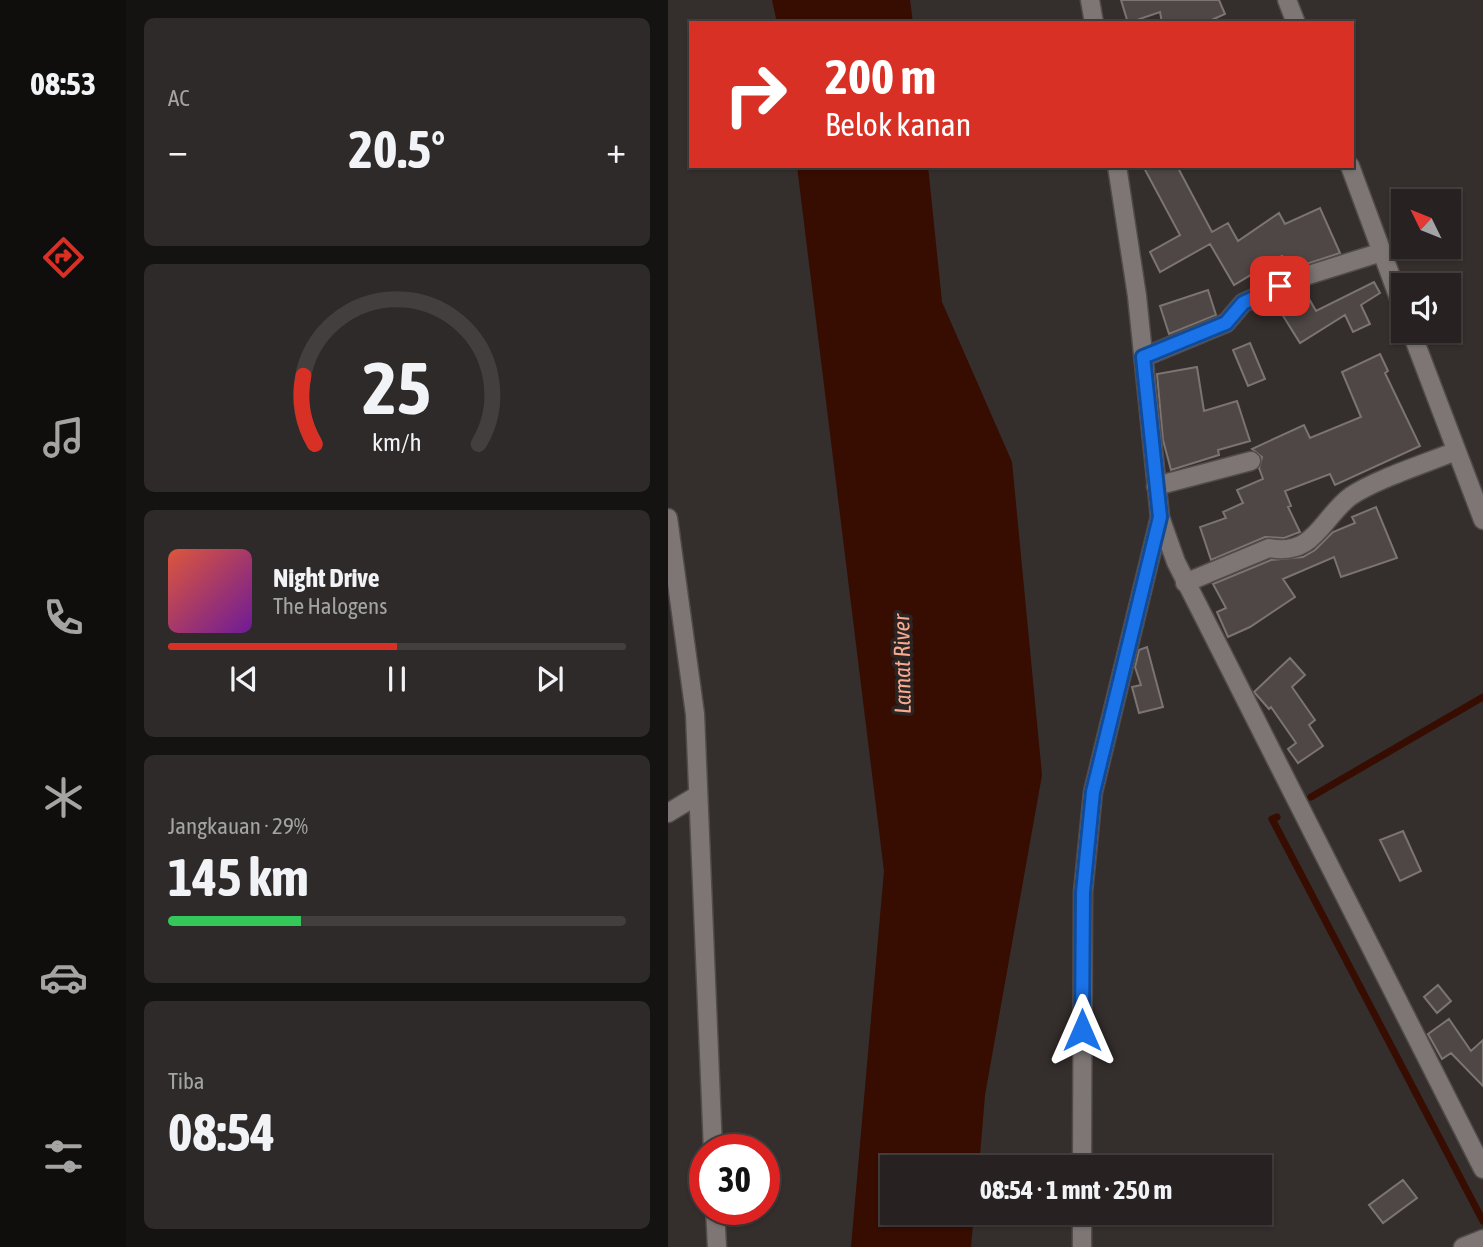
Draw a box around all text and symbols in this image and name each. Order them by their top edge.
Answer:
text: 200 m [825,48,936,104]
icon: right [710,49,801,140]
text: 08:53 [30,65,96,102]
text: AC [168,85,190,111]
text: Belok kanan [825,106,971,143]
text: 20.5° [349,119,445,179]
text: − [168,128,188,171]
text: + [606,128,626,171]
north arrow [1391,189,1461,259]
map controls [1391,189,1461,343]
icon: directions [39,233,88,282]
pin [1250,256,1310,316]
icon: arrive [1261,267,1299,305]
button: sound [1391,273,1461,343]
text: 25 [363,346,431,429]
icon: music [39,413,88,462]
text: km/h [372,427,422,455]
text: Night Drive [273,563,380,593]
icon: phone [39,593,88,642]
text: The Halogens [273,593,387,619]
water label: Lamat River [888,613,916,714]
icon: previous [225,660,263,698]
icon: pause [378,660,416,698]
icon: next [531,660,569,698]
icon: climate [39,773,88,822]
text: Jangkauan · 29% [168,813,308,839]
text: 145 km [168,847,309,907]
icon: car [39,953,88,1002]
position arrow [1045,993,1119,1067]
text: Tiba [168,1068,205,1094]
text: 08:54 [168,1102,275,1162]
icon: filters [39,1132,88,1181]
speed limit sign: 30 [689,1134,780,1225]
text: 08:54 · 1 mnt · 250 m [980,1175,1172,1205]

